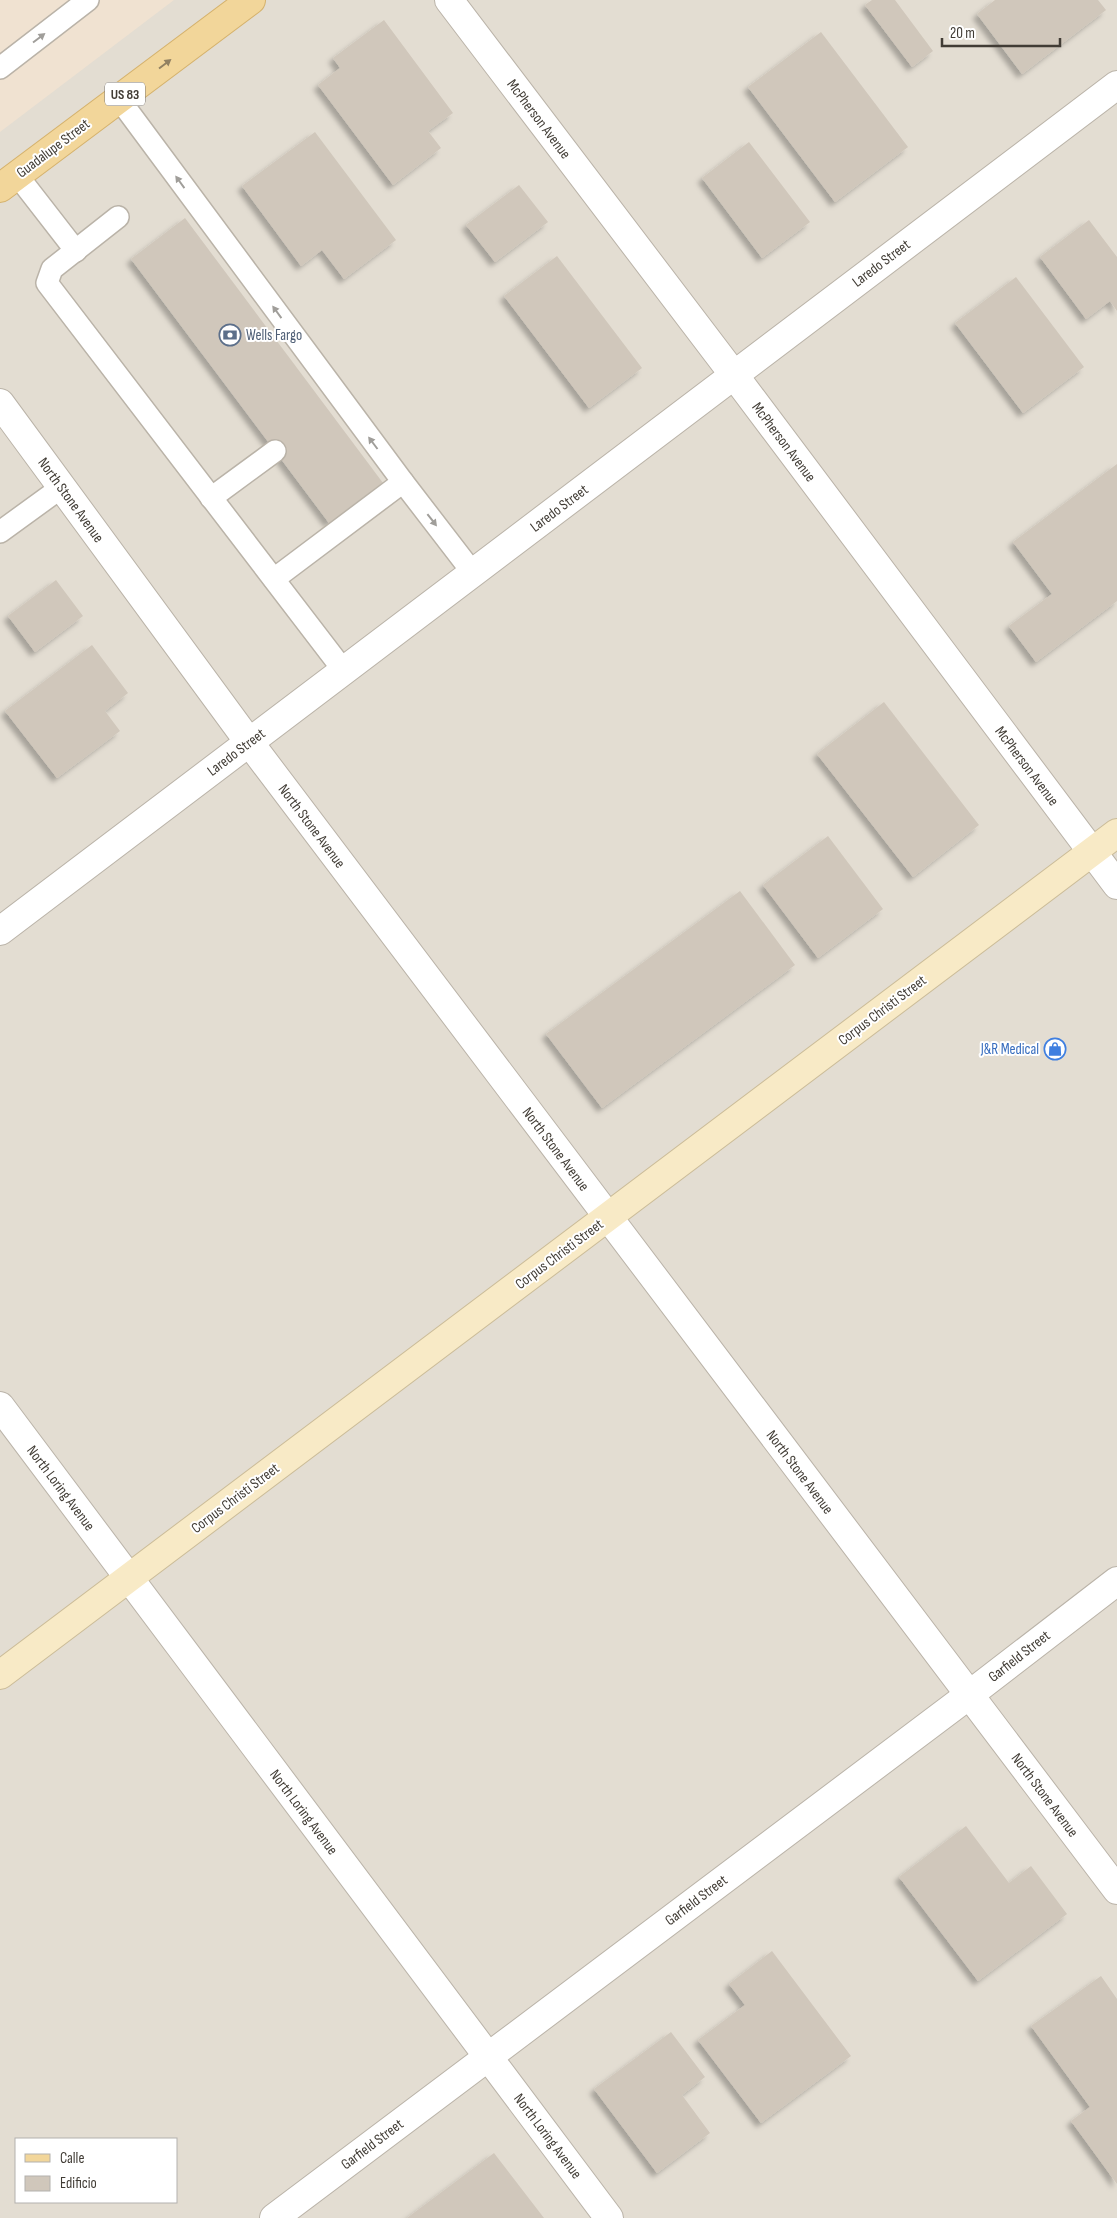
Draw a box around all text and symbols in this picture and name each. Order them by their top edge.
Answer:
scale bar [942,15,1060,47]
text: 20 m [950,24,975,43]
one-way arrow [32,33,46,43]
one-way arrow [158,59,172,69]
street label: McPherson Avenue [502,76,575,163]
road number: US 83 [105,82,145,106]
street label: Guadalupe Street [13,114,94,182]
one-way arrow [175,175,185,189]
street label: Laredo Street [848,235,914,291]
one-way arrow [271,306,282,319]
bank icon: Wells Fargo [218,323,242,347]
place label: Wells Fargo [246,326,302,345]
street label: McPherson Avenue [747,399,820,486]
one-way arrow [368,437,379,450]
street label: North Stone Avenue [33,454,108,546]
street label: Laredo Street [526,480,592,536]
one-way arrow [427,514,438,527]
street label: McPherson Avenue [990,723,1063,810]
street label: Laredo Street [203,724,269,780]
street label: North Stone Avenue [274,781,349,872]
street label: Corpus Christi Street [834,971,930,1050]
shop icon: J&R Medical [1043,1037,1067,1061]
place label: J&R Medical [980,1040,1039,1059]
street label: North Stone Avenue [518,1104,593,1195]
street label: Corpus Christi Street [511,1215,607,1294]
street label: North Stone Avenue [762,1427,837,1518]
street label: North Loring Avenue [22,1442,99,1535]
street label: Corpus Christi Street [187,1459,283,1538]
street label: Garfield Street [985,1626,1054,1686]
street label: North Stone Avenue [1007,1750,1082,1841]
street label: North Loring Avenue [265,1766,342,1859]
street label: Garfield Street [661,1870,732,1930]
street label: North Loring Avenue [509,2090,586,2183]
street label: Garfield Street [337,2114,408,2174]
legend [15,2138,178,2203]
text: Calle [60,2149,84,2168]
text: Edificio [60,2174,97,2193]

